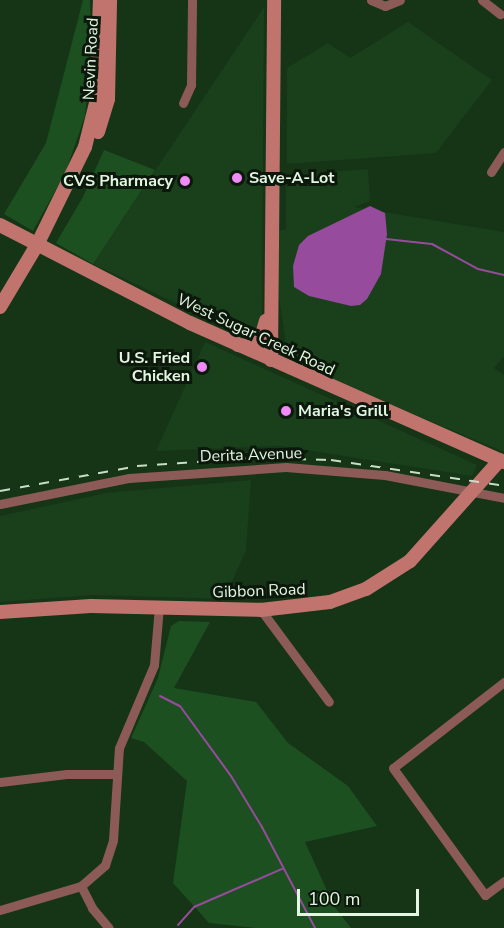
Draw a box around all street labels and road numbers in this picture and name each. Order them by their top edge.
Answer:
street label: Nevin Road [79,17,103,101]
street label: West Sugar Creek Road [174,290,338,380]
street label: Derita Avenue [199,444,303,466]
street label: Gibbon Road [212,580,306,602]

